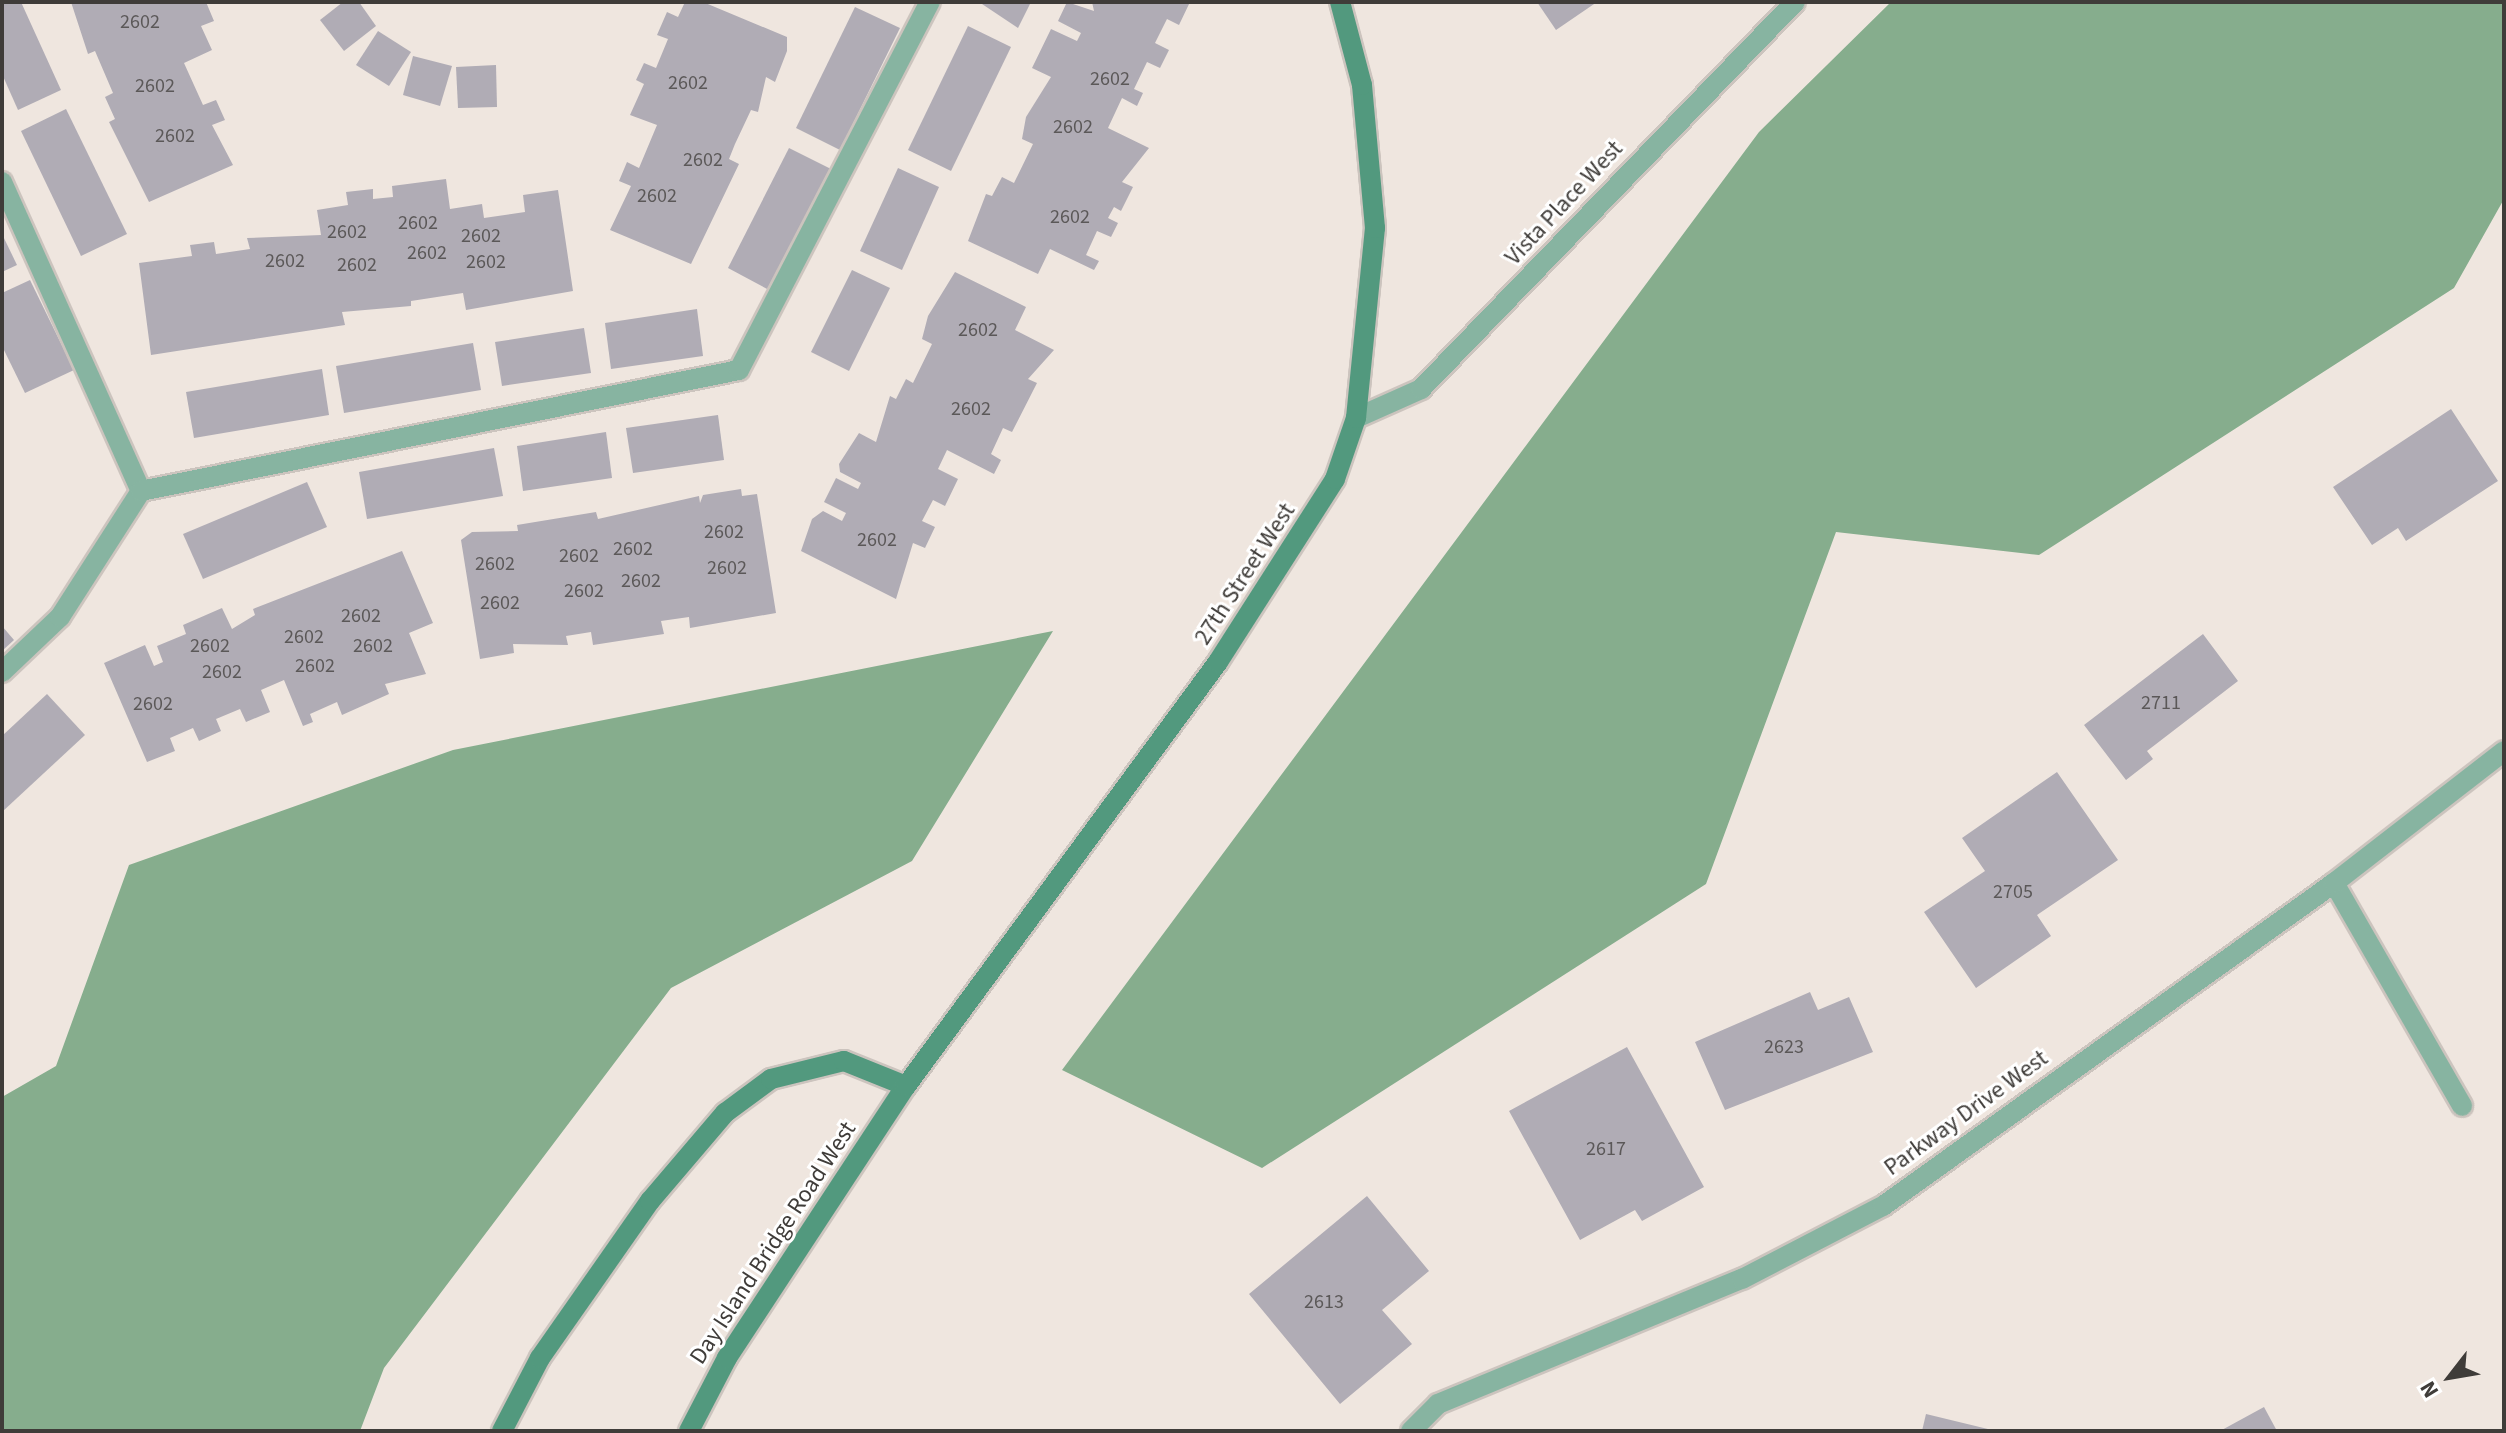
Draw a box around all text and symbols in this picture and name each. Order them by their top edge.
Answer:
house number: 2602 [120,10,160,34]
house number: 2602 [1090,67,1130,91]
house number: 2602 [668,71,708,95]
house number: 2602 [135,74,175,98]
house number: 2602 [1053,115,1093,139]
house number: 2602 [155,124,195,148]
street label: Vista Place West [1499,135,1629,271]
house number: 2602 [683,148,723,172]
house number: 2602 [637,184,677,208]
house number: 2602 [1050,205,1090,229]
house number: 2602 [398,211,438,235]
house number: 2602 [327,220,367,244]
house number: 2602 [461,224,501,248]
house number: 2602 [407,241,447,265]
house number: 2602 [265,249,305,273]
house number: 2602 [466,250,506,274]
house number: 2602 [337,253,377,277]
house number: 2602 [958,318,998,342]
house number: 2602 [951,397,991,421]
street label: 27th Street West [1188,498,1302,650]
house number: 2602 [704,520,744,544]
house number: 2602 [857,528,897,552]
house number: 2602 [613,537,653,561]
house number: 2602 [559,544,599,568]
house number: 2602 [475,552,515,576]
house number: 2602 [707,556,747,580]
house number: 2602 [621,569,661,593]
house number: 2602 [564,579,604,603]
house number: 2602 [480,591,520,615]
house number: 2602 [341,604,381,628]
house number: 2602 [284,625,324,649]
house number: 2602 [190,634,230,658]
house number: 2602 [353,634,393,658]
house number: 2602 [295,654,335,678]
house number: 2602 [202,660,242,684]
house number: 2711 [2141,691,2181,715]
house number: 2602 [133,692,173,716]
house number: 2705 [1993,880,2033,904]
house number: 2623 [1764,1035,1804,1059]
street label: Parkway Drive West [1879,1044,2053,1182]
street label: Day Island Bridge Road West [684,1116,862,1370]
house number: 2617 [1586,1137,1626,1161]
house number: 2613 [1304,1290,1344,1314]
north arrow [2410,1337,2490,1417]
text: N [2412,1375,2447,1404]

